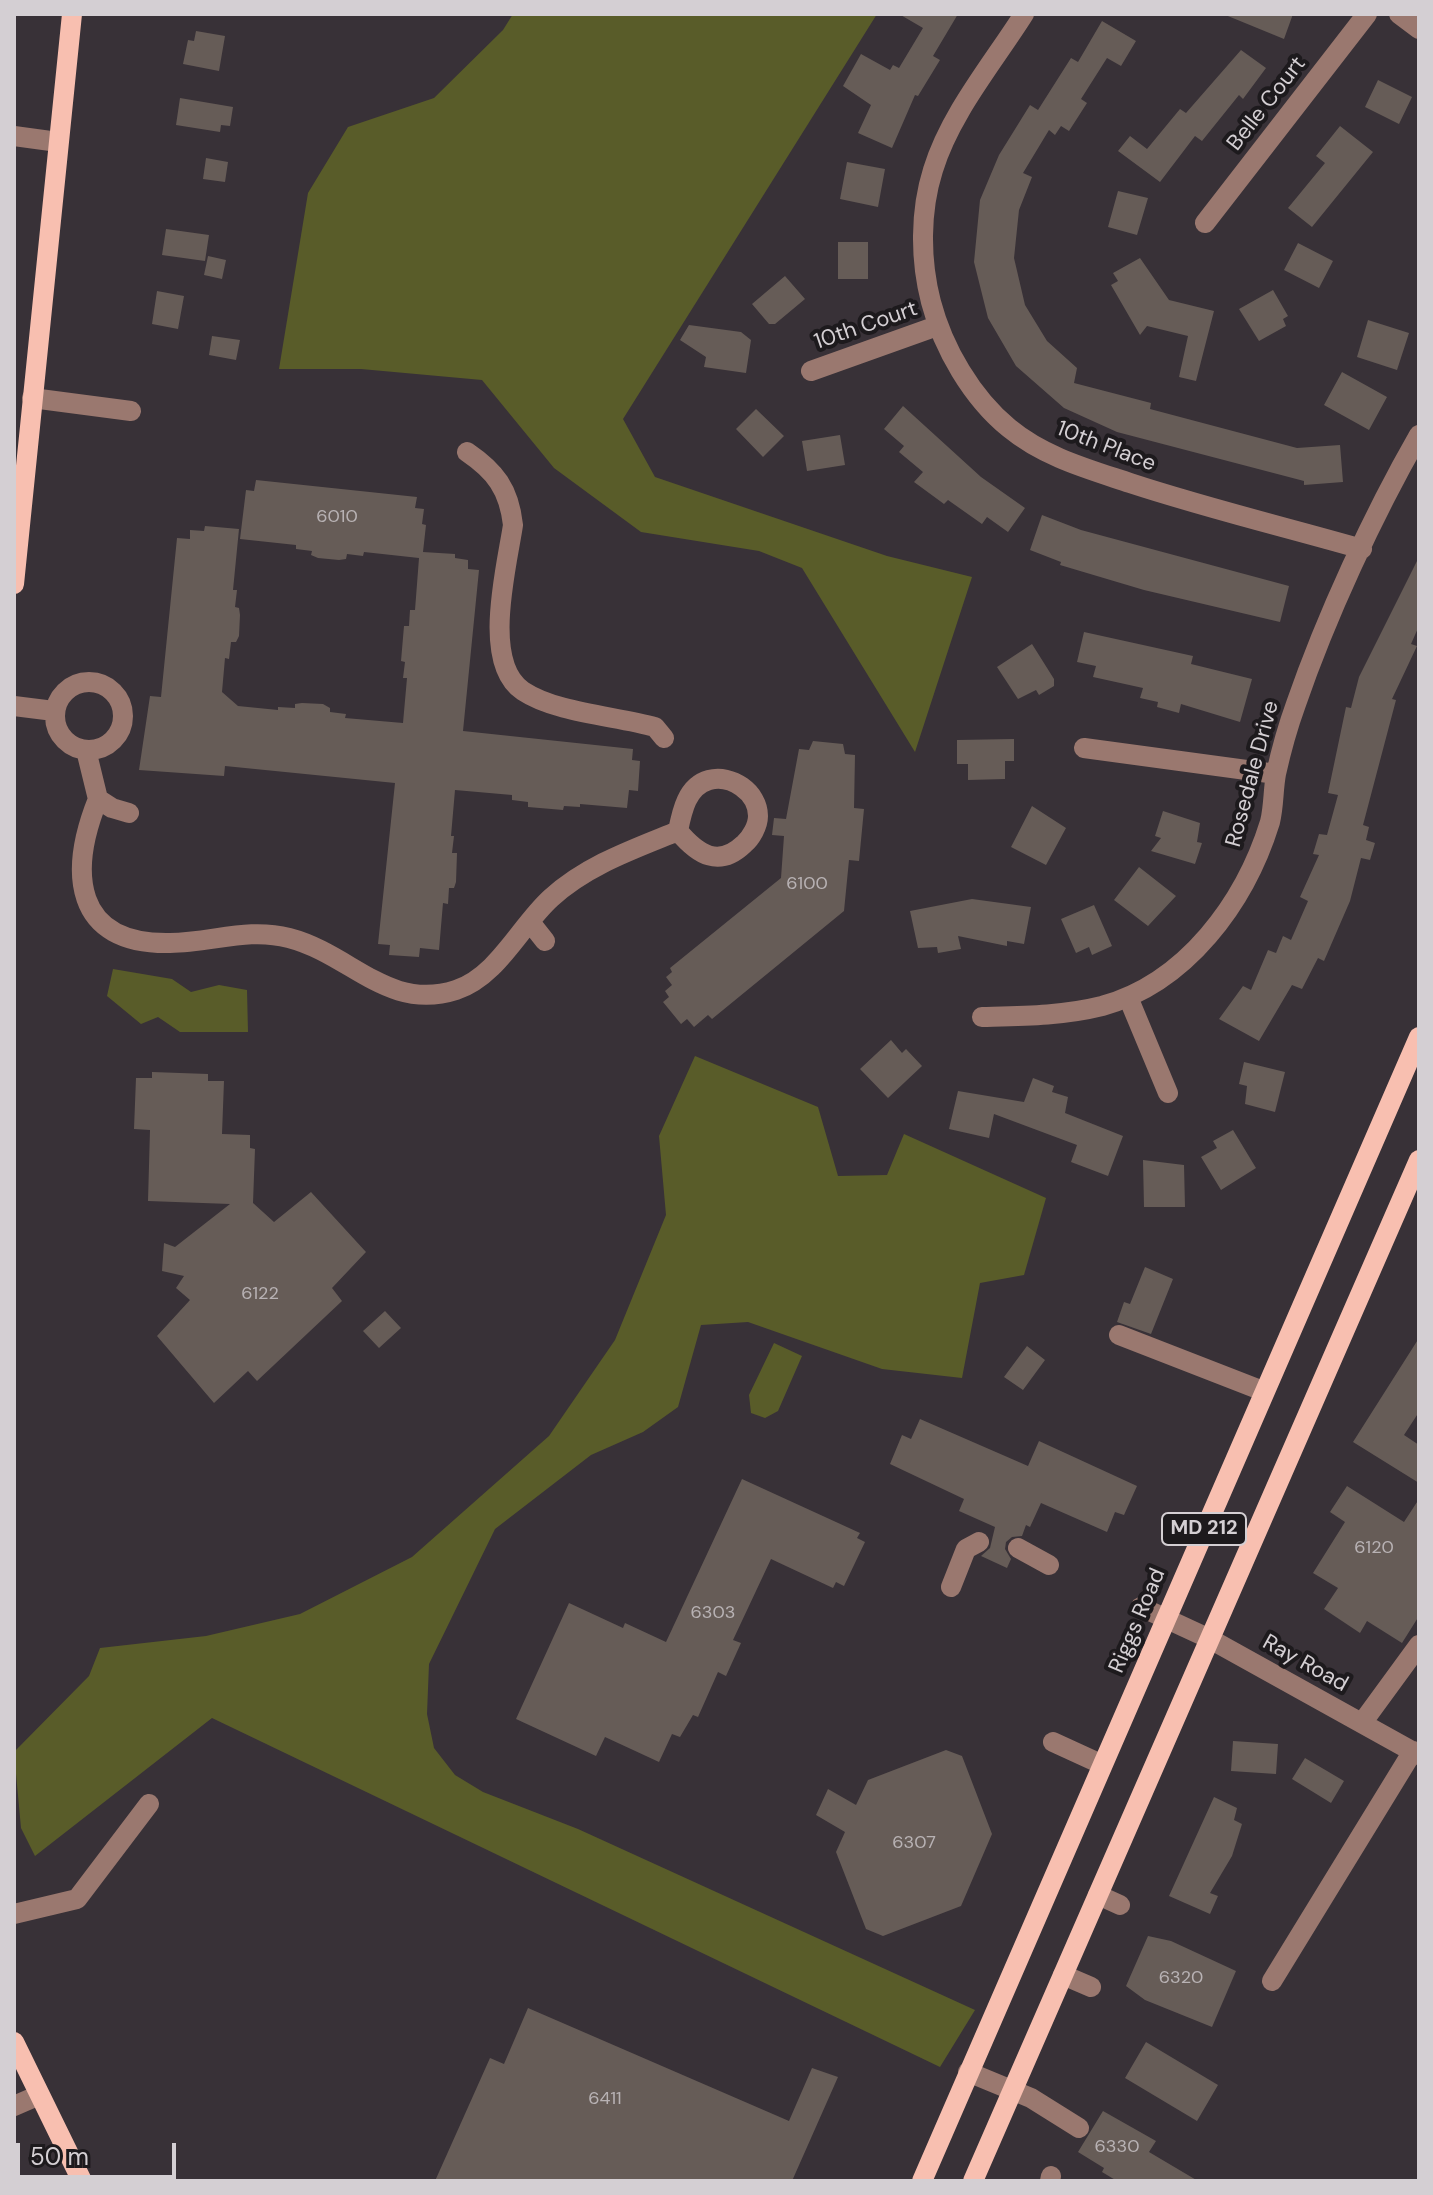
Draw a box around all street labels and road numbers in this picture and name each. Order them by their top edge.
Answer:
street label: Belle Court [1222,52,1312,156]
street label: 10th Court [811,296,921,356]
street label: 10th Place [1053,416,1159,478]
street label: Rosedale Drive [1221,698,1285,850]
road number: MD 212 [1162,1513,1246,1545]
street label: Riggs Road [1104,1565,1172,1677]
street label: Ray Road [1258,1630,1352,1698]

